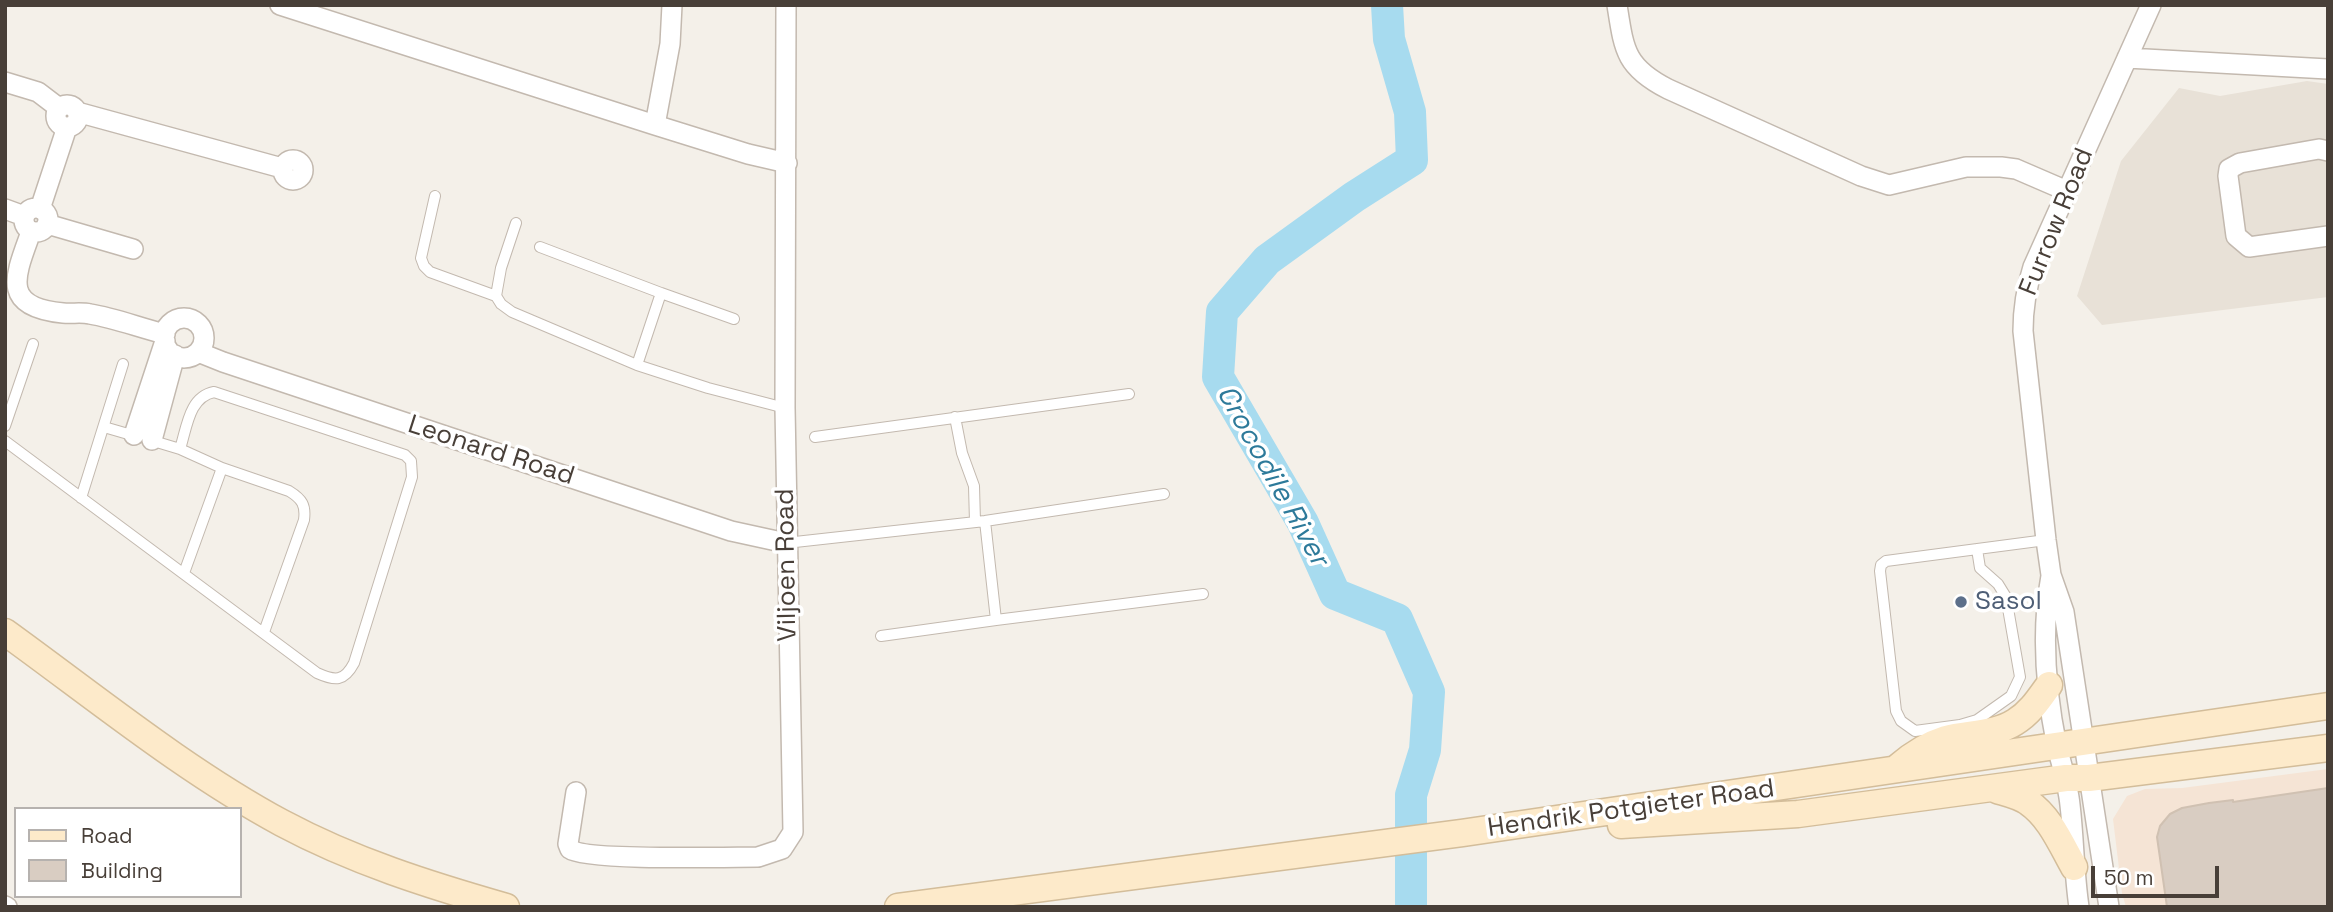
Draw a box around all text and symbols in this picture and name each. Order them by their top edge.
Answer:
street label: Furrow Road [2013,144,2101,300]
water label: Crocodile River [1209,380,1335,572]
street label: Leonard Road [404,409,578,493]
street label: Viljoen Road [770,488,804,642]
place label: Sasol [1975,586,2042,618]
marker: Sasol [1953,594,1969,610]
street label: Hendrik Potgieter Road [1486,773,1776,845]
legend [14,807,242,898]
text: Road [81,822,133,849]
scale bar [2095,852,2223,896]
text: Building [81,857,163,884]
text: 50 m [2104,864,2154,891]

